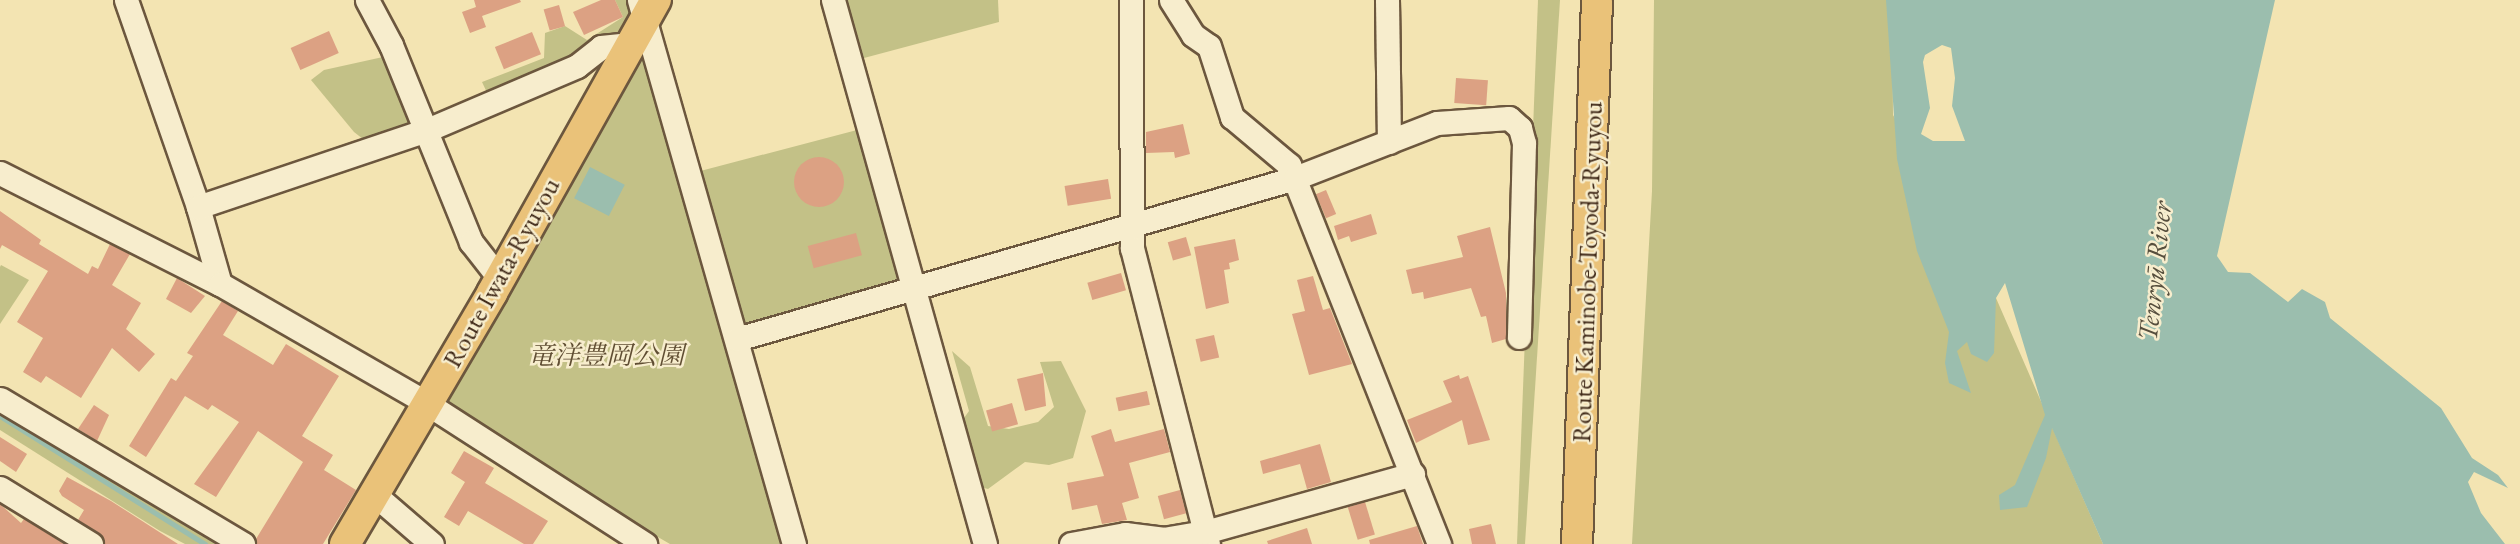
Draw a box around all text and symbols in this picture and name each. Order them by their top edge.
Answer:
street label: Route Kaminobe-Toyoda-Ryuyou [1566,101,1610,443]
street label: Route Iwata-Ryuyou [437,173,567,373]
water label: Tenryū River [2130,200,2178,342]
park label: 竜洋豊岡公園 [528,340,684,372]

